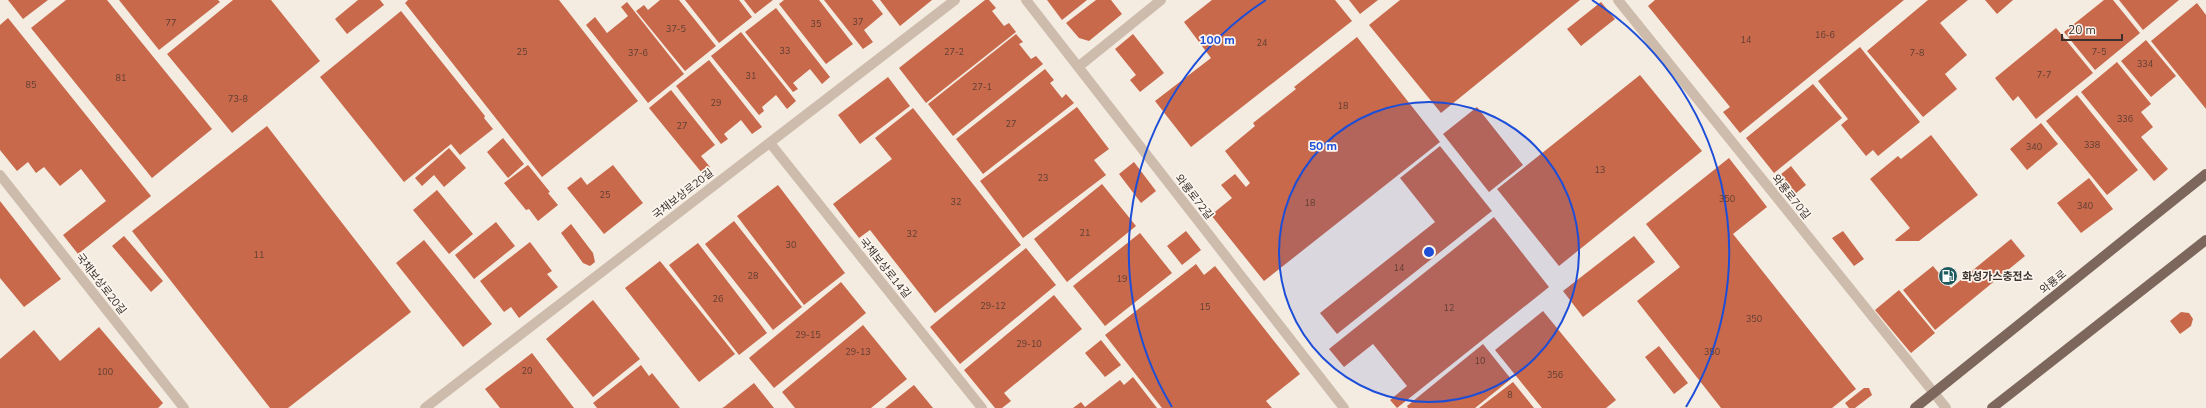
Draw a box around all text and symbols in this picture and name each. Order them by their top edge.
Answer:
house number: 37 [853,16,863,28]
scale bar [2062,16,2122,42]
house number: 77 [166,17,176,29]
house number: 35 [811,18,821,30]
text: 20 m [2068,22,2096,38]
house number: 37-5 [666,23,686,35]
house number: 16-6 [1815,29,1835,41]
text: 100 m [1199,32,1235,48]
house number: 14 [1741,34,1752,46]
house number: 24 [1257,37,1268,49]
house number: 33 [780,45,790,57]
house number: 25 [517,46,527,58]
house number: 27-2 [944,46,964,58]
house number: 7-5 [2092,46,2106,58]
house number: 37-6 [628,47,648,59]
house number: 7-8 [1910,47,1924,59]
house number: 334 [2137,58,2154,70]
house number: 7-7 [2037,69,2051,81]
house number: 31 [746,70,756,82]
house number: 81 [116,72,126,84]
house number: 85 [26,79,36,91]
house number: 27-1 [972,81,992,93]
house number: 73-8 [228,93,248,105]
house number: 29 [711,97,721,109]
house number: 18 [1338,100,1348,112]
house number: 336 [2117,113,2133,125]
house number: 27 [1006,118,1016,130]
house number: 27 [677,120,687,132]
text: 50 m [1309,138,1337,154]
house number: 338 [2084,139,2100,151]
house number: 340 [2026,141,2042,153]
house number: 13 [1595,164,1605,176]
street label: 국채보상로20길 [649,165,717,223]
street label: 와룡로72길 [1172,171,1216,223]
street label: 와룡로70길 [1768,171,1814,223]
house number: 23 [1038,172,1048,184]
house number: 25 [600,189,610,201]
house number: 350 [1719,193,1735,205]
house number: 32 [951,196,961,208]
house number: 18 [1305,197,1315,209]
house number: 340 [2077,200,2093,212]
house number: 21 [1080,227,1090,239]
house number: 32 [907,228,917,240]
street label: 국채보상로14길 [856,235,914,301]
house number: 30 [786,239,796,251]
centre of rings [1422,245,1436,259]
house number: 11 [254,249,264,261]
street label: 국채보상로20길 [72,250,130,318]
house number: 14 [1394,262,1405,274]
fuel station icon: 화성가스충전소 [1937,265,1959,287]
street label: 와룡로 [2036,267,2070,297]
place label: 화성가스충전소 [1962,269,2033,284]
house number: 28 [748,270,758,282]
house number: 19 [1117,273,1127,285]
house number: 26 [713,293,723,305]
house number: 29-12 [980,300,1006,312]
house number: 15 [1200,301,1210,313]
house number: 12 [1444,302,1454,314]
house number: 350 [1746,313,1762,325]
house number: 29-15 [795,329,821,341]
house number: 29-10 [1016,338,1042,350]
house number: 29-13 [845,346,871,358]
house number: 350 [1704,346,1720,358]
house number: 10 [1475,355,1485,367]
house number: 20 [522,365,532,377]
house number: 100 [97,366,113,378]
house number: 356 [1547,369,1563,381]
house number: 8 [1507,389,1513,401]

